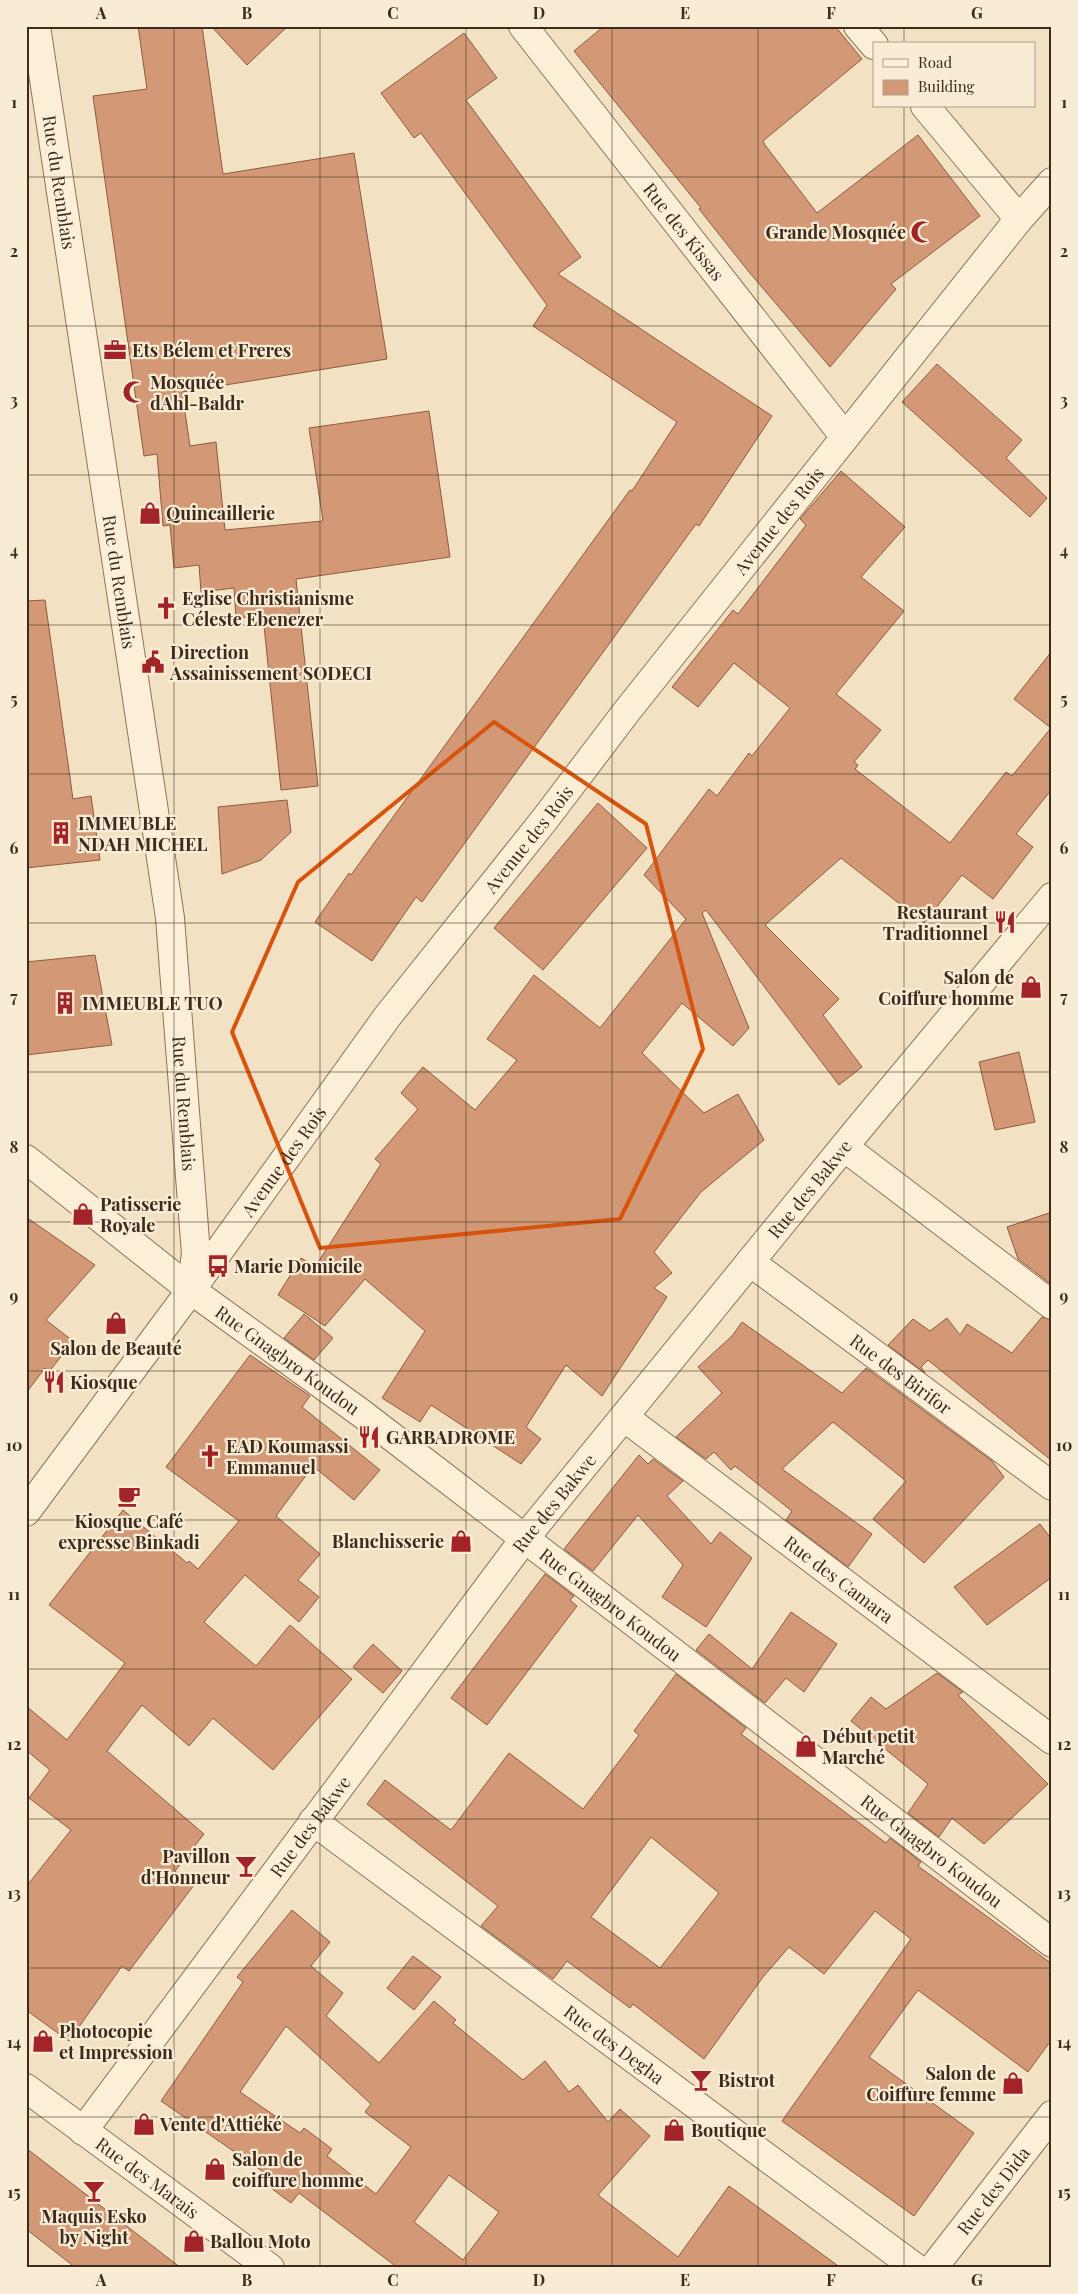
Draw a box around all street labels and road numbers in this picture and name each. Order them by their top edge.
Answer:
street label: Rue du Remblais [38,114,81,251]
street label: Rue des Kissas [638,178,730,285]
street label: Avenue des Rois [728,462,829,580]
street label: Rue du Remblais [98,513,141,650]
street label: Avenue des Rois [478,780,578,899]
street label: Rue du Remblais [167,1035,202,1172]
street label: Avenue des Rois [235,1101,331,1222]
street label: Rue des Bakwe [762,1135,857,1243]
street label: Rue Gnagbro Koudou [211,1300,365,1421]
street label: Rue des Birifor [845,1328,957,1420]
street label: Rue des Bakwe [506,1448,601,1557]
street label: Rue des Camara [779,1530,898,1628]
street label: Rue Gnagbro Koudou [535,1542,687,1667]
street label: Rue des Bakwe [264,1771,356,1882]
street label: Rue Gnagbro Koudou [856,1789,1008,1913]
street label: Rue des Degha [559,1999,669,2089]
street label: Rue des Marais [91,2132,204,2224]
street label: Rue des Dida [951,2142,1035,2240]

